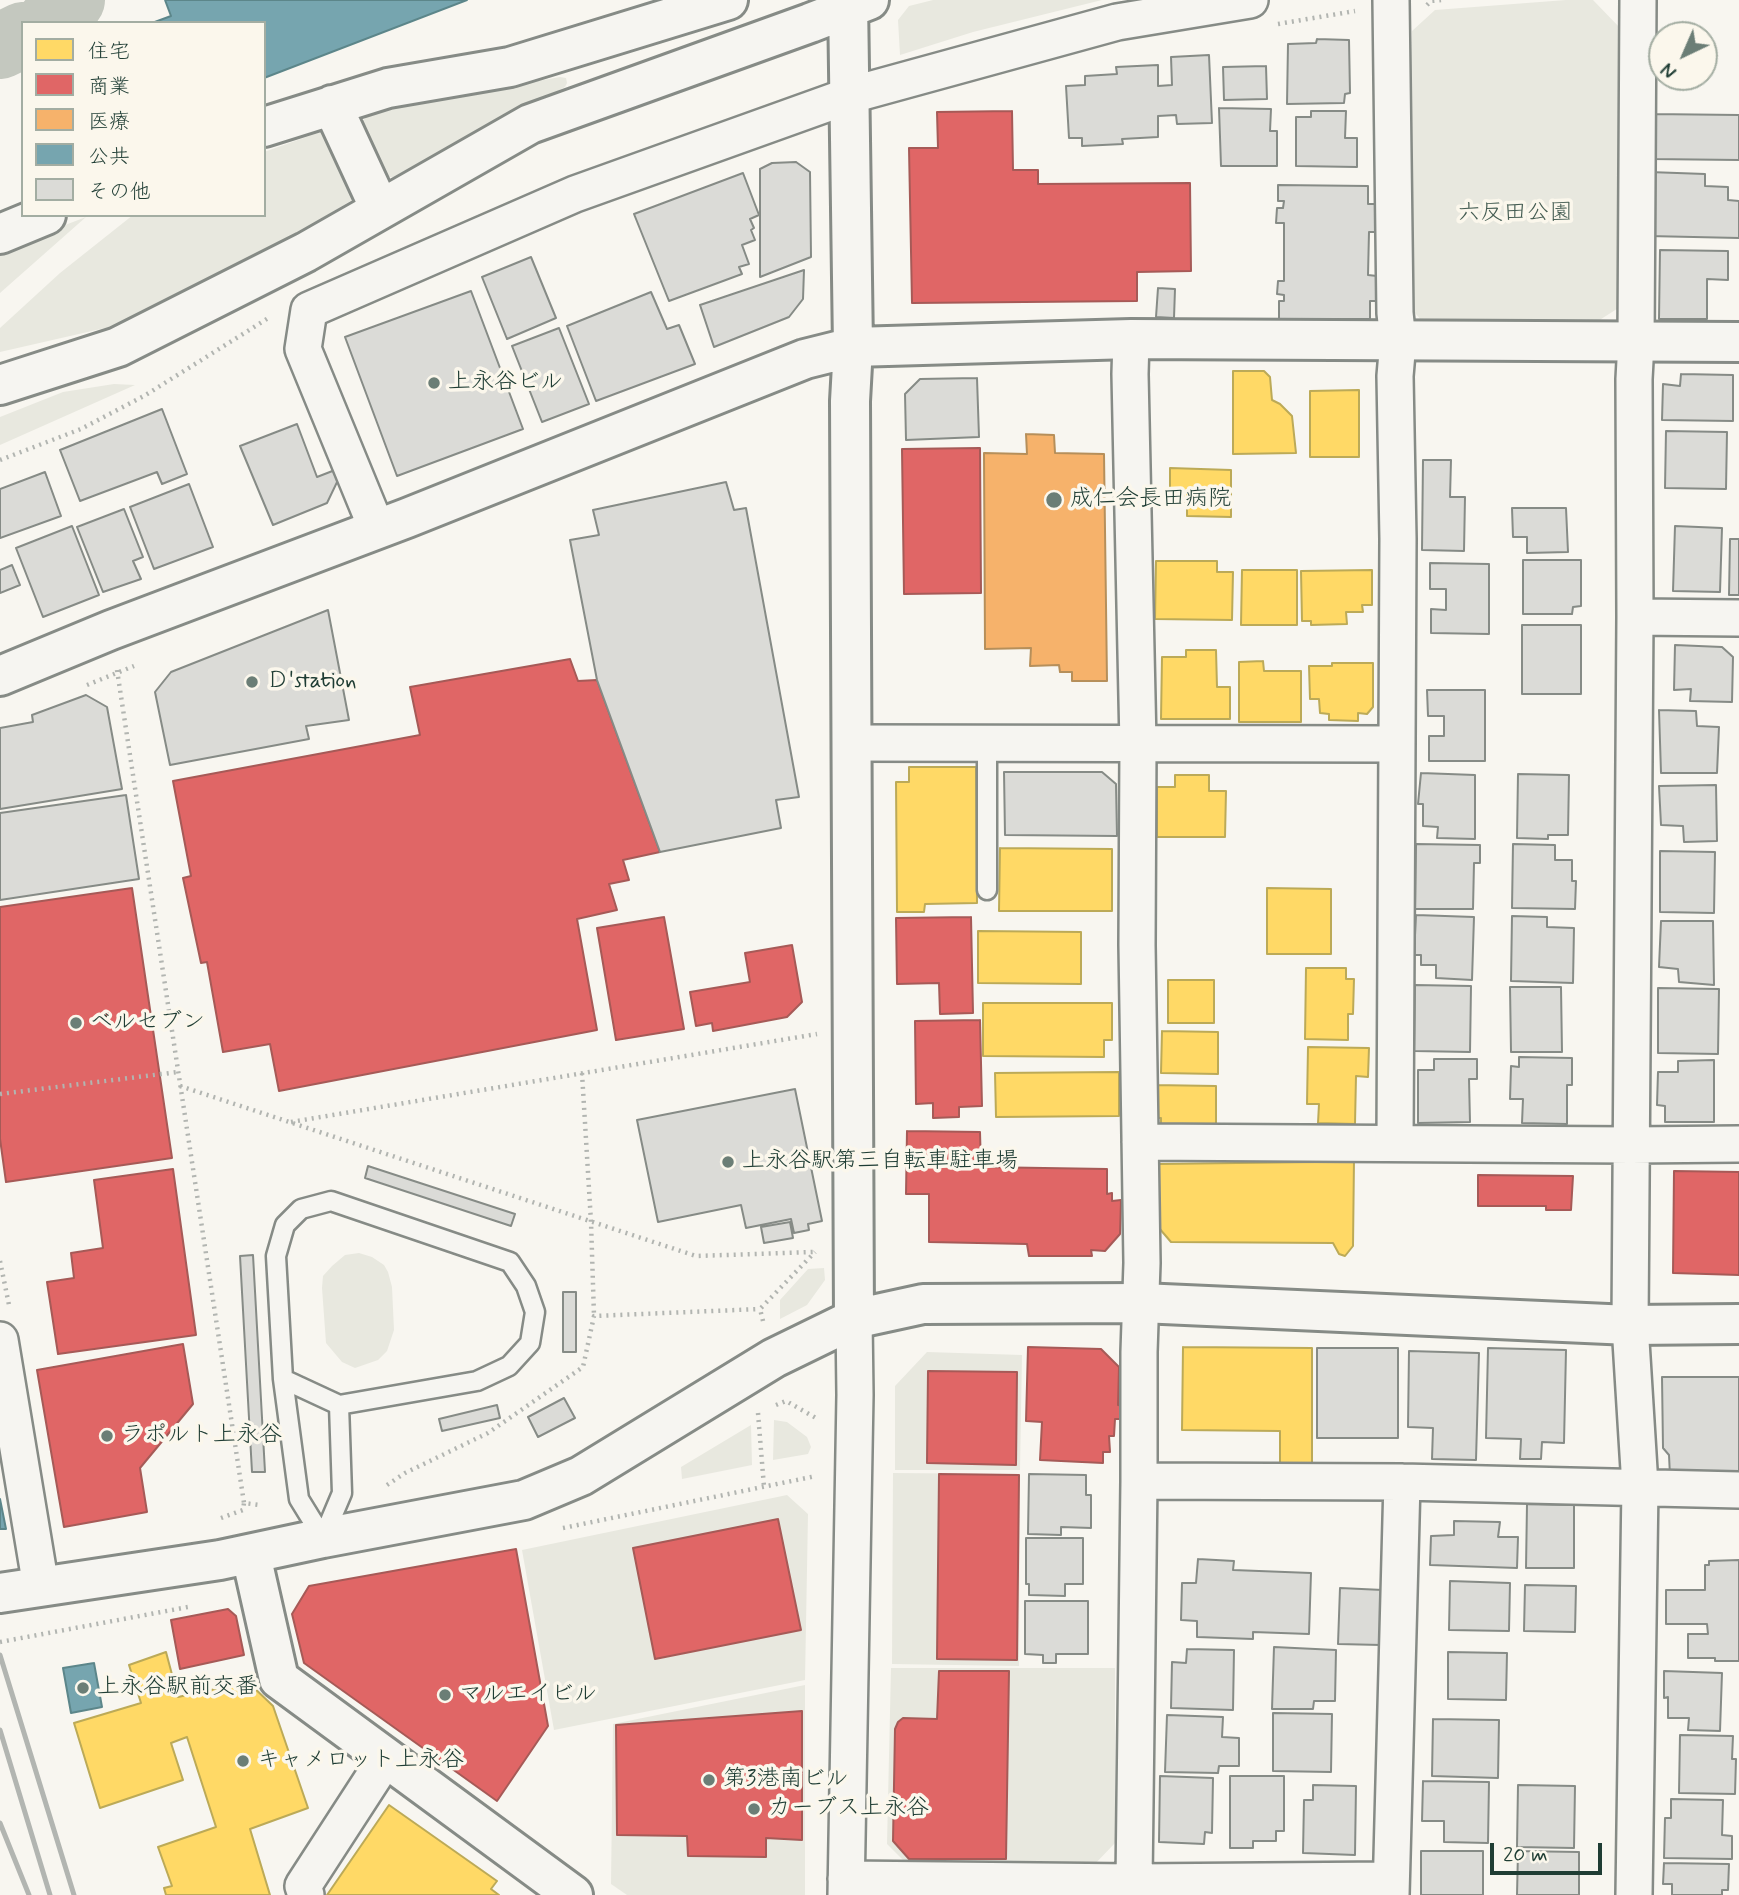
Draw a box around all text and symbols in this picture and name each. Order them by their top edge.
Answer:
legend [21,21,266,217]
north arrow [1648,21,1718,91]
text: 住宅 [88,38,130,66]
text: N [1656,57,1683,83]
text: 商業 [88,73,130,101]
text: 医療 [88,108,130,136]
text: 公共 [88,143,130,171]
text: その他 [88,178,151,206]
park label: 六反田公園 [1458,200,1572,228]
place label: 上永谷ビル [448,369,563,397]
marker: 上永谷ビル [426,375,442,391]
place label: 成仁会長田病院 [1070,486,1231,514]
marker: 成仁会長田病院 [1044,490,1064,510]
place label: Ｄ'station [266,668,357,696]
marker: Ｄ'station [244,674,260,690]
place label: ベルセブン [90,1009,205,1037]
marker: ベルセブン [68,1015,84,1031]
place label: 上永谷駅第三自転車駐車場 [742,1148,1018,1176]
marker: 上永谷駅第三自転車駐車場 [720,1154,736,1170]
place label: ラポルト上永谷 [121,1422,282,1450]
marker: ラポルト上永谷 [99,1428,115,1444]
place label: 上永谷駅前交番 [97,1674,258,1702]
marker: 上永谷駅前交番 [75,1680,91,1696]
place label: マルエイビル [459,1681,597,1709]
marker: マルエイビル [437,1687,453,1703]
place label: キャメロット上永谷 [257,1747,464,1775]
marker: キャメロット上永谷 [235,1753,251,1769]
place label: 第3港南ビル [723,1766,848,1794]
marker: 第3港南ビル [701,1772,717,1788]
place label: カーブス上永谷 [768,1795,929,1823]
marker: カーブス上永谷 [746,1801,762,1817]
scale bar [1494,1828,1606,1872]
text: 20 m [1503,1841,1548,1869]

